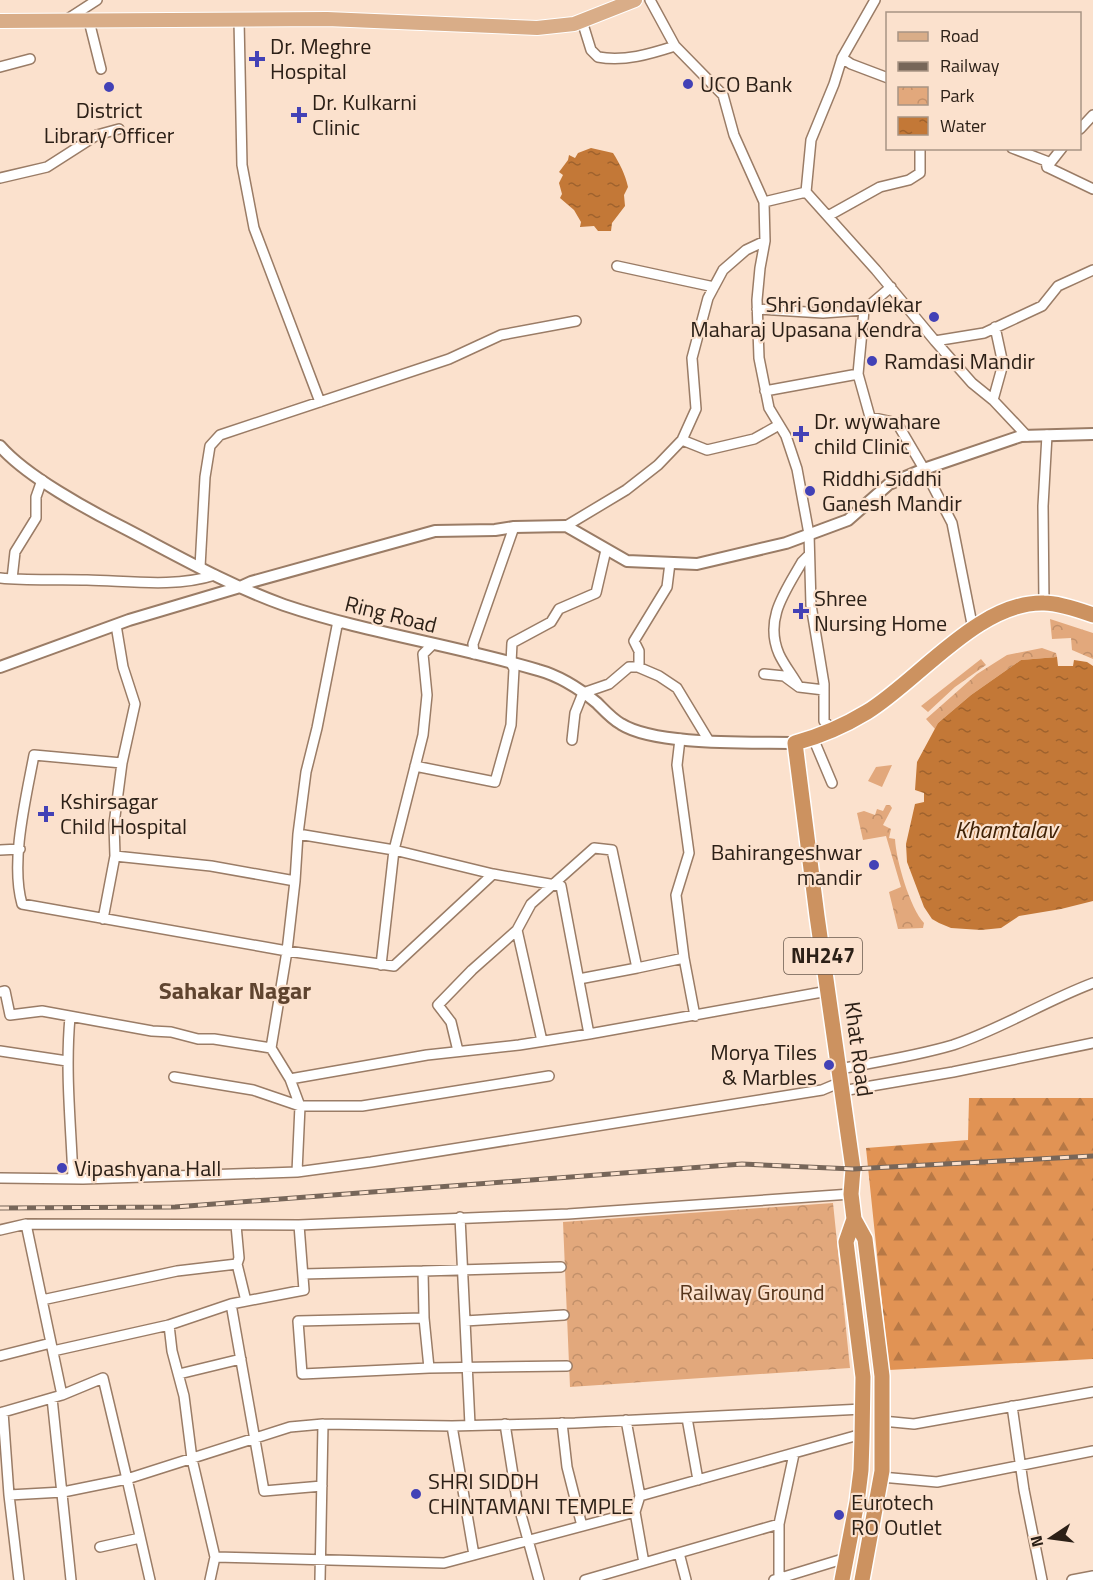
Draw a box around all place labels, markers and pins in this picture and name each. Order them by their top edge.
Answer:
place label: Dr. Meghre Hospital [270,29,371,88]
marker: Dr. Meghre Hospital [248,50,266,68]
place label: UCO Bank [700,67,793,101]
marker: UCO Bank [681,77,695,91]
marker: District Library Officer [102,80,116,94]
place label: Dr. Kulkarni Clinic [312,85,417,144]
place label: District Library Officer [44,93,175,152]
marker: Dr. Kulkarni Clinic [290,106,308,124]
place label: Shri Gondavlekar Maharaj Upasana Kendra [690,287,922,346]
marker: Shri Gondavlekar Maharaj Upasana Kendra [927,310,941,324]
place label: Ramdasi Mandir [884,344,1035,378]
marker: Ramdasi Mandir [865,354,879,368]
place label: Dr. wywahare child Clinic [814,404,941,463]
marker: Dr. wywahare child Clinic [792,425,810,443]
place label: Riddhi Siddhi Ganesh Mandir [822,461,962,520]
marker: Riddhi Siddhi Ganesh Mandir [803,484,817,498]
place label: Shree Nursing Home [814,581,947,640]
marker: Shree Nursing Home [792,602,810,620]
place label: Kshirsagar Child Hospital [60,784,187,843]
marker: Kshirsagar Child Hospital [37,805,55,823]
place label: Bahirangeshwar mandir [711,835,862,894]
marker: Bahirangeshwar mandir [867,858,881,872]
place label: Morya Tiles & Marbles [710,1035,817,1094]
marker: Morya Tiles & Marbles [822,1058,836,1072]
place label: Vipashyana Hall [74,1151,221,1185]
marker: Vipashyana Hall [55,1161,69,1175]
place label: SHRI SIDDH CHINTAMANI TEMPLE [428,1464,633,1523]
place label: Eurotech RO Outlet [851,1485,942,1544]
marker: SHRI SIDDH CHINTAMANI TEMPLE [409,1487,423,1501]
marker: Eurotech RO Outlet [832,1508,846,1522]

